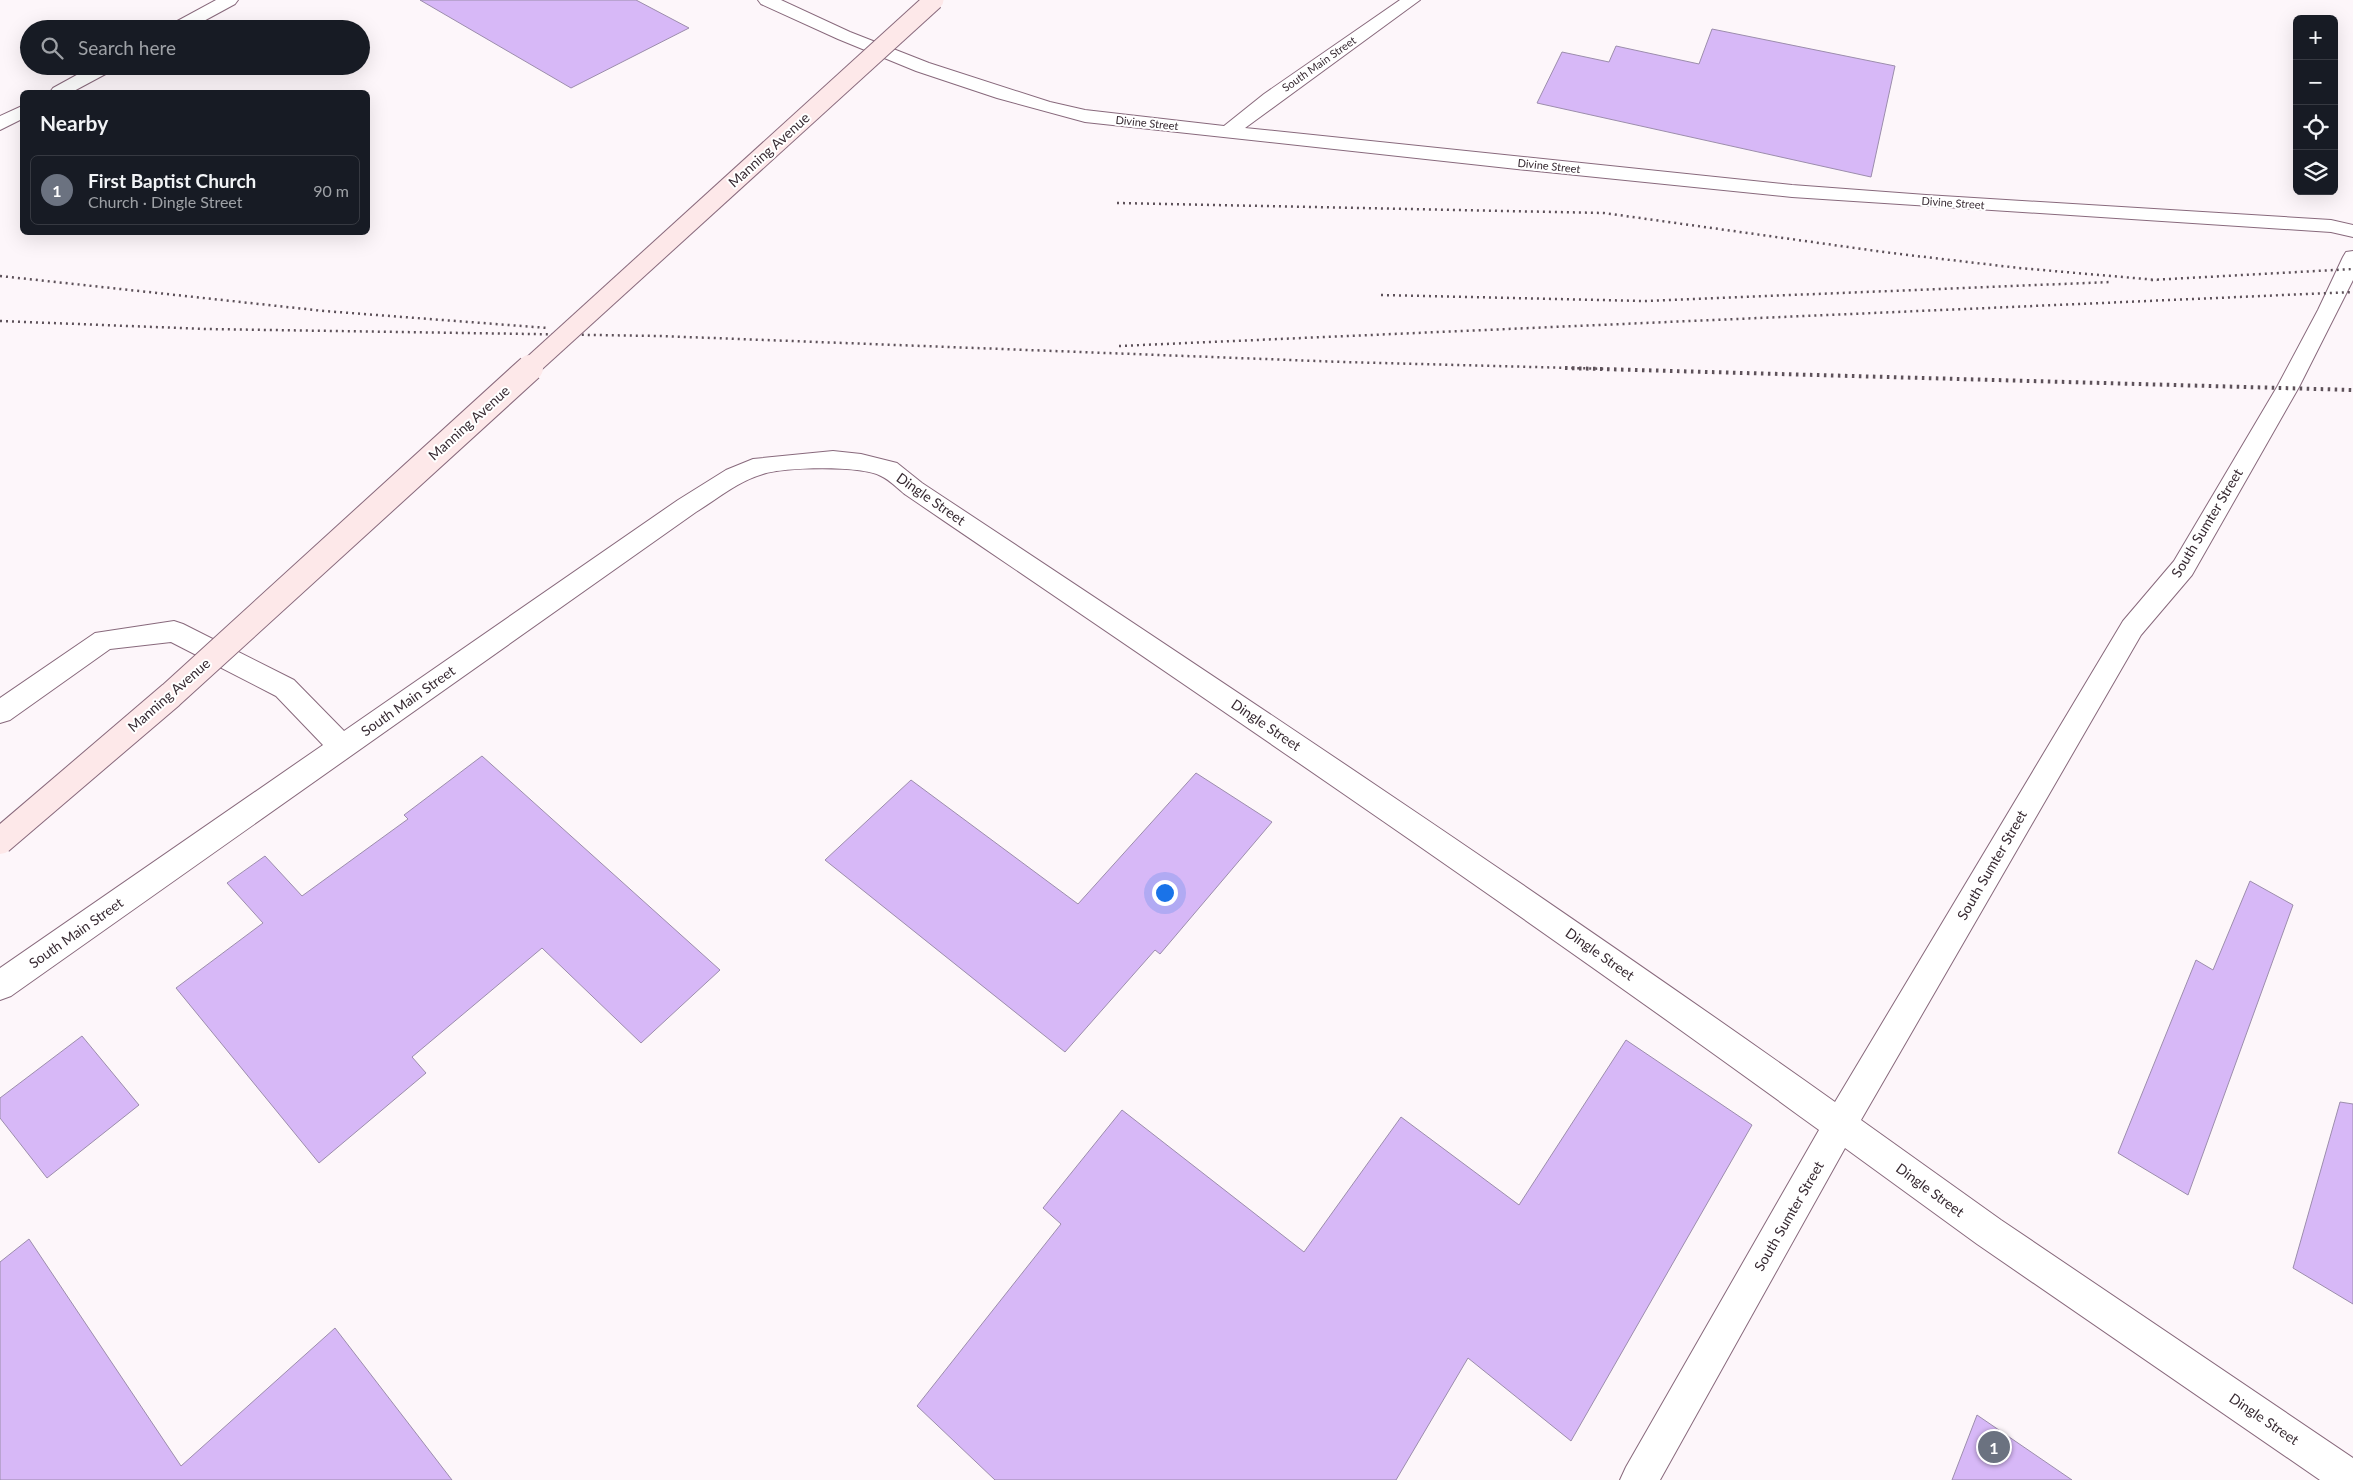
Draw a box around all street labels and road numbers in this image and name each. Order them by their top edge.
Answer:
street label: South Main Street [1279,33,1358,94]
street label: Manning Avenue [725,109,813,191]
street label: Divine Street [1115,113,1179,132]
street label: Divine Street [1517,156,1581,175]
street label: Divine Street [1921,194,1985,211]
street label: Manning Avenue [425,382,513,464]
street label: South Sumter Street [2167,465,2246,580]
street label: Dingle Street [894,469,969,529]
street label: Manning Avenue [124,654,213,735]
street label: South Main Street [357,662,458,739]
street label: Dingle Street [1228,695,1304,754]
street label: South Sumter Street [1953,807,2030,923]
street label: South Main Street [25,894,126,971]
street label: Dingle Street [1563,924,1638,984]
street label: South Sumter Street [1750,1158,1827,1274]
street label: Dingle Street [1893,1159,1968,1220]
street label: Dingle Street [2226,1389,2302,1448]

